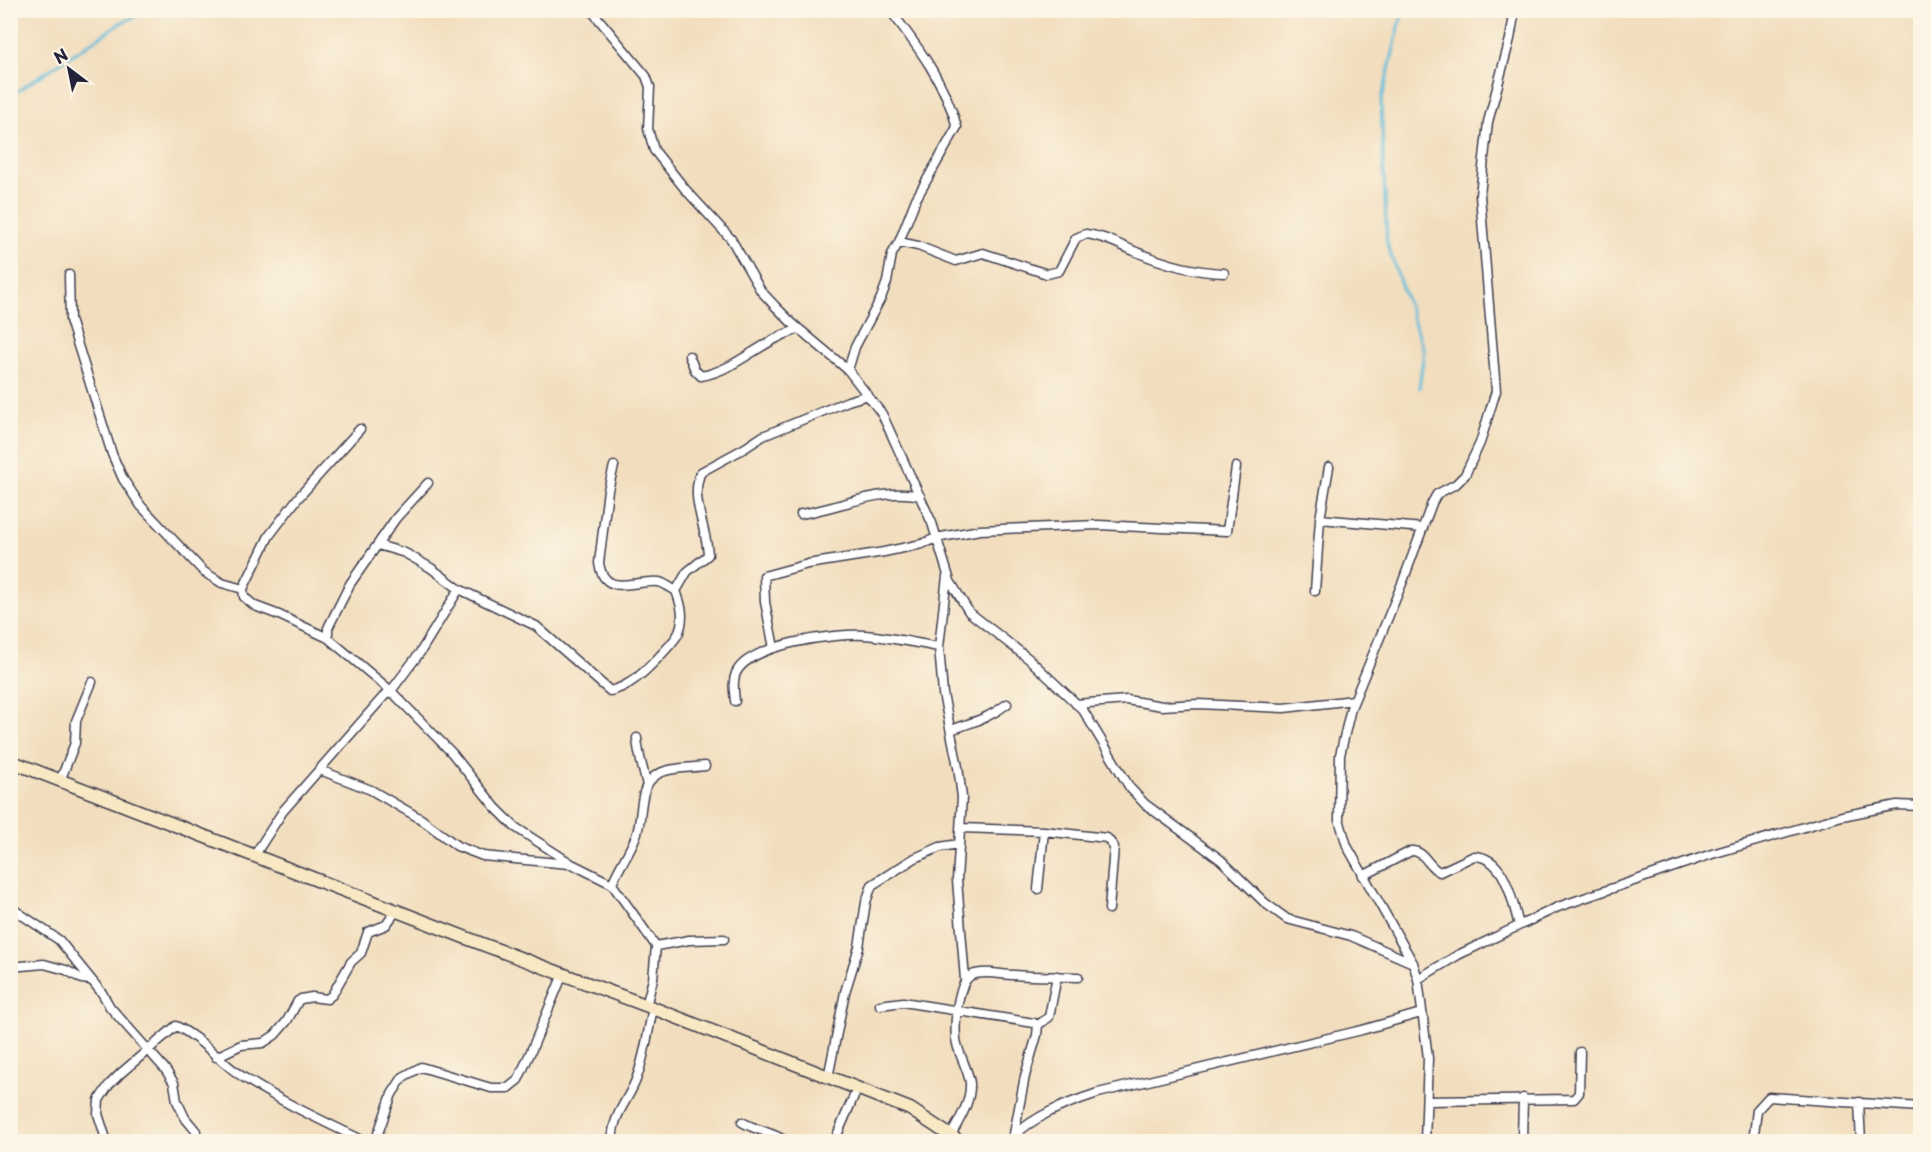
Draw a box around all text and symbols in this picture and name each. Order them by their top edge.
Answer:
north arrow [39,39,99,99]
text: N [49,42,72,69]

